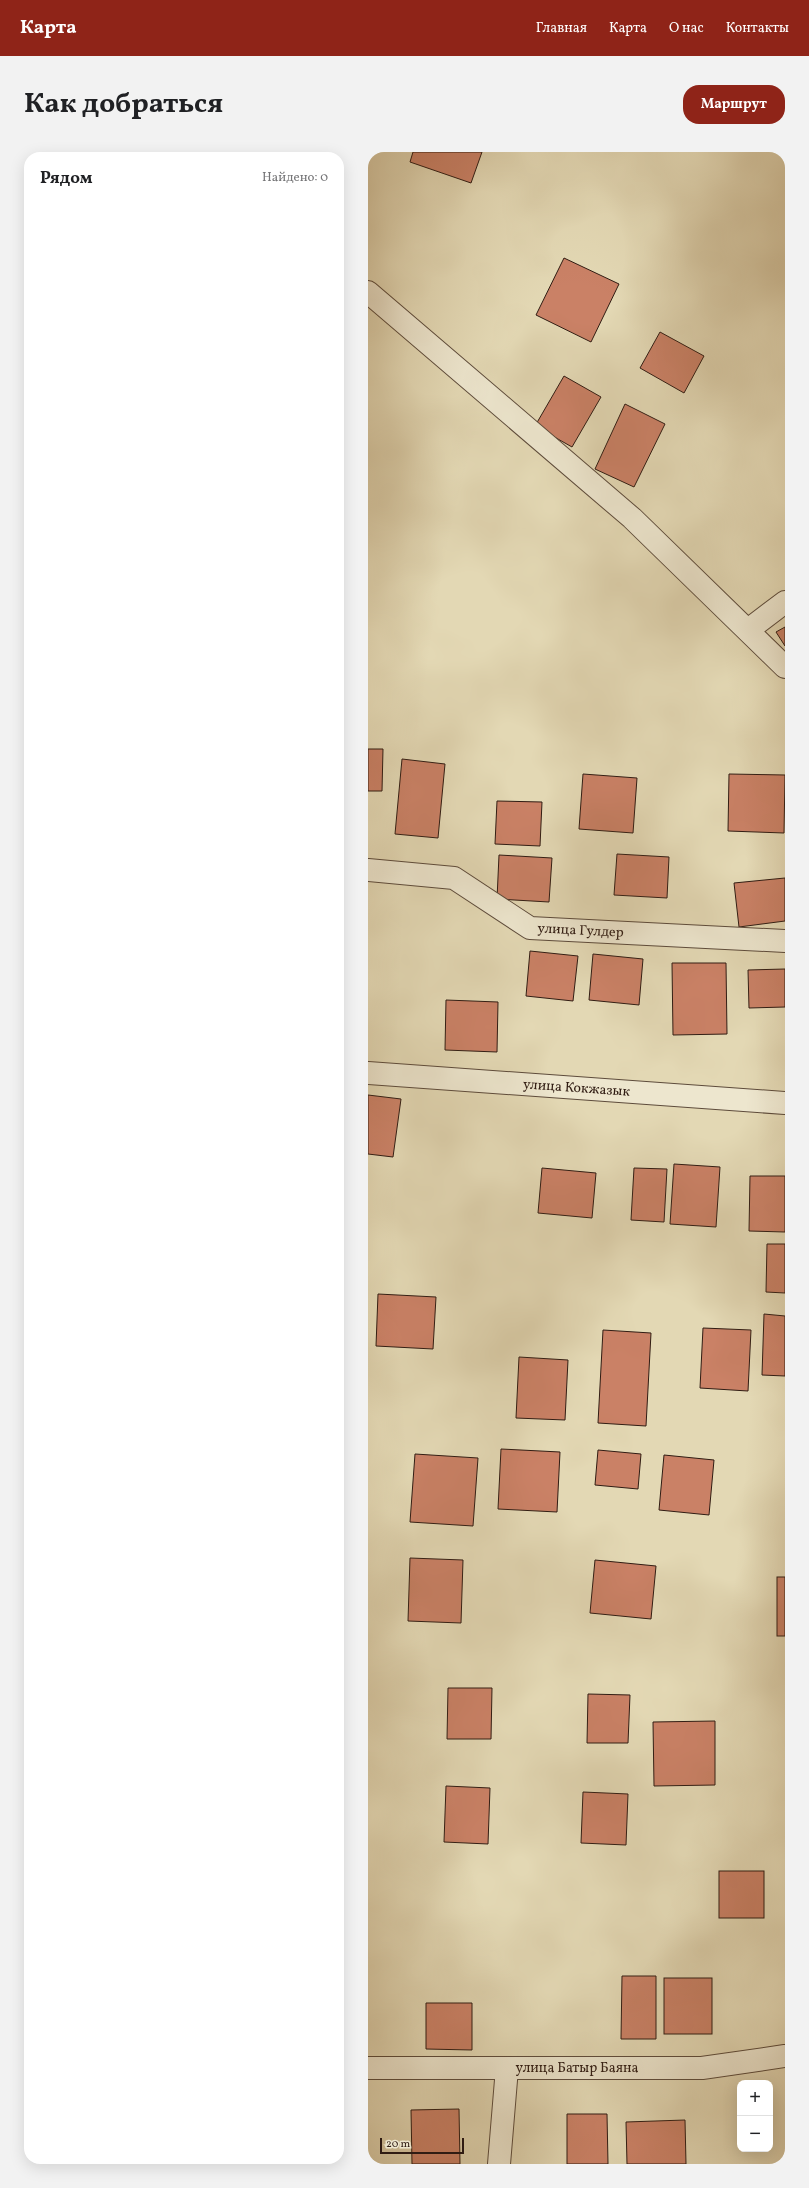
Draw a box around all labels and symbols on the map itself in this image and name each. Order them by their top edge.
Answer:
street label: улица Гулдер [537,919,624,942]
street label: улица Кокжазык [522,1075,631,1101]
street label: улица Батыр Баяна [516,2059,639,2078]
scale bar [380,2136,464,2155]

